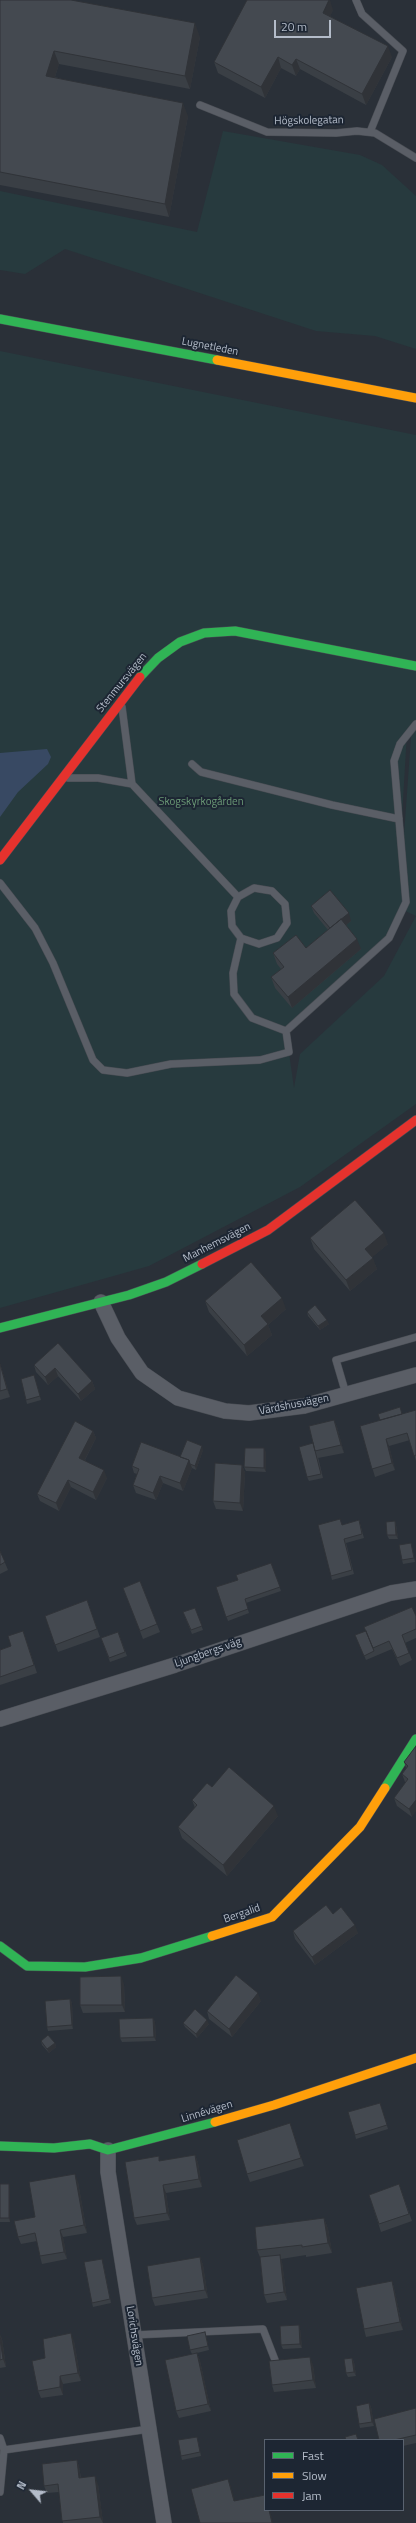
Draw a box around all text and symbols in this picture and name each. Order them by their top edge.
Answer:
scale bar [276,12,333,38]
text: 20 m [281,17,307,36]
street label: Högskolegatan [274,114,344,128]
street label: Lugnetleden [181,335,239,359]
street label: Stenmursvägen [94,651,150,715]
park label: Skogskyrkogården [158,795,244,809]
street label: Manhemsvägen [181,1220,253,1266]
street label: Värdshusvägen [258,1392,330,1418]
street label: Ljungbergs väg [173,1635,243,1671]
street label: Bergalid [222,1902,262,1926]
street label: Linnévägen [180,2098,234,2126]
street label: Lorichsvägen [123,2305,145,2367]
legend [264,2439,404,2511]
text: Fast [302,2446,324,2465]
text: Slow [302,2466,327,2485]
north arrow [12,2471,52,2511]
text: N [13,2478,30,2492]
text: Jam [302,2486,322,2505]

